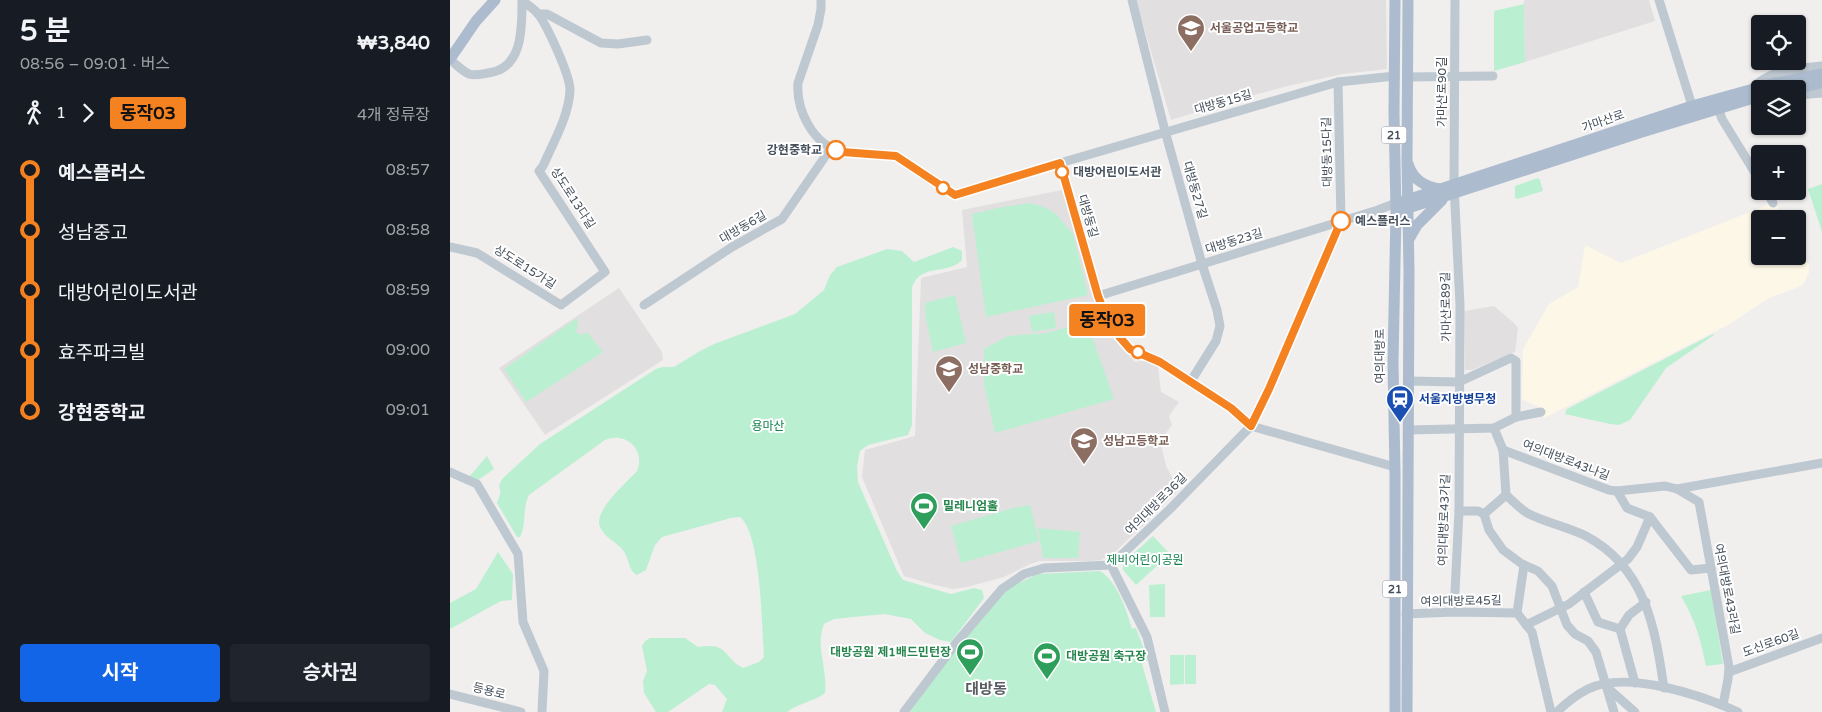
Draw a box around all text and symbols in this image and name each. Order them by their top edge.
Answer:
school or university icon: 서울공업고등학교 [1176,13,1206,52]
text: 5 분 [20,14,71,48]
map controls [1751,15,1806,265]
button: locate [1751,15,1806,70]
place label: 서울공업고등학교 [1210,21,1298,35]
text: ₩3,840 [357,32,430,54]
text: 08:56 – 09:01 · 버스 [20,54,170,74]
street label: 가마산로90길 [1435,57,1449,127]
button: layers [1751,80,1806,135]
street label: 대방동15길 [1193,87,1253,117]
icon: walk [20,99,48,127]
icon: forward [74,99,102,127]
text: 동작03 [120,102,176,124]
text: 1 [56,103,66,123]
text: 4개 정류장 [357,105,430,125]
street label: 가마산로 [1580,107,1626,135]
street label: 대방동15다길 [1319,117,1335,187]
road number: 21 [1382,126,1406,144]
marker: 강현중학교 [826,140,846,160]
place label: 강현중학교 [767,143,822,157]
button: + [1751,145,1806,200]
text: 08:57 [386,160,430,180]
street label: 대방동27길 [1180,160,1210,220]
text: 예스플러스 [58,162,145,184]
street label: 상도로13다길 [548,165,598,231]
marker: 대방어린이도서관 [1055,165,1069,179]
place label: 대방어린이도서관 [1073,165,1161,179]
unlabelled marker [936,181,950,195]
street label: 대방동길 [1075,193,1101,239]
street label: 대방동6길 [717,208,769,246]
button: − [1751,210,1806,265]
marker: 예스플러스 [1331,211,1351,231]
place label: 예스플러스 [1355,214,1410,228]
text: 08:58 [386,220,430,240]
text: 성남중고 [58,222,128,244]
street label: 대방동23길 [1204,226,1264,256]
street label: 상도로15가길 [491,242,559,292]
street label: 가마산로89길 [1438,272,1454,342]
text: 08:59 [386,280,430,300]
text: 대방어린이도서관 [58,282,198,304]
line badge: 동작03 [1072,304,1142,336]
text: 동작03 [1079,309,1135,331]
street label: 여의대방로 [1373,328,1387,384]
text: 09:00 [386,340,430,360]
text: 효주파크빌 [58,342,145,364]
unlabelled marker [1131,345,1145,359]
school or university icon: 성남중학교 [934,354,964,393]
place label: 성남중학교 [968,362,1023,376]
station icon: 서울지방병무청 [1385,384,1415,423]
place label: 서울지방병무청 [1419,392,1496,406]
text: 09:01 [386,400,430,420]
text: 강현중학교 [58,402,145,424]
park label: 용마산 [751,419,785,433]
school or university icon: 성남고등학교 [1069,426,1099,465]
place label: 성남고등학교 [1103,434,1169,448]
street label: 여의대방로43나길 [1520,437,1612,483]
street label: 여의대방로36길 [1122,470,1190,538]
street label: 여의대방로43가길 [1435,474,1453,566]
sports icon: 밀레니엄홀 [909,491,939,530]
place label: 밀레니엄홀 [943,499,998,513]
street label: 여의대방로43라길 [1711,542,1743,636]
park label: 제비어린이공원 [1106,553,1184,567]
road number: 21 [1382,580,1408,598]
street label: 여의대방로45길 [1420,593,1502,609]
street label: 도신로60길 [1741,626,1801,660]
sports icon: 대방공원 제1배드민턴장 [955,637,985,676]
sports icon: 대방공원 축구장 [1032,641,1062,680]
button: 시작 [20,644,220,702]
button: 승차권 [230,644,430,702]
place label: 대방공원 제1배드민턴장 [830,645,951,659]
place label: 대방공원 축구장 [1066,649,1146,663]
street label: 등용로 [471,680,507,702]
district label: 대방동 [965,680,1007,698]

